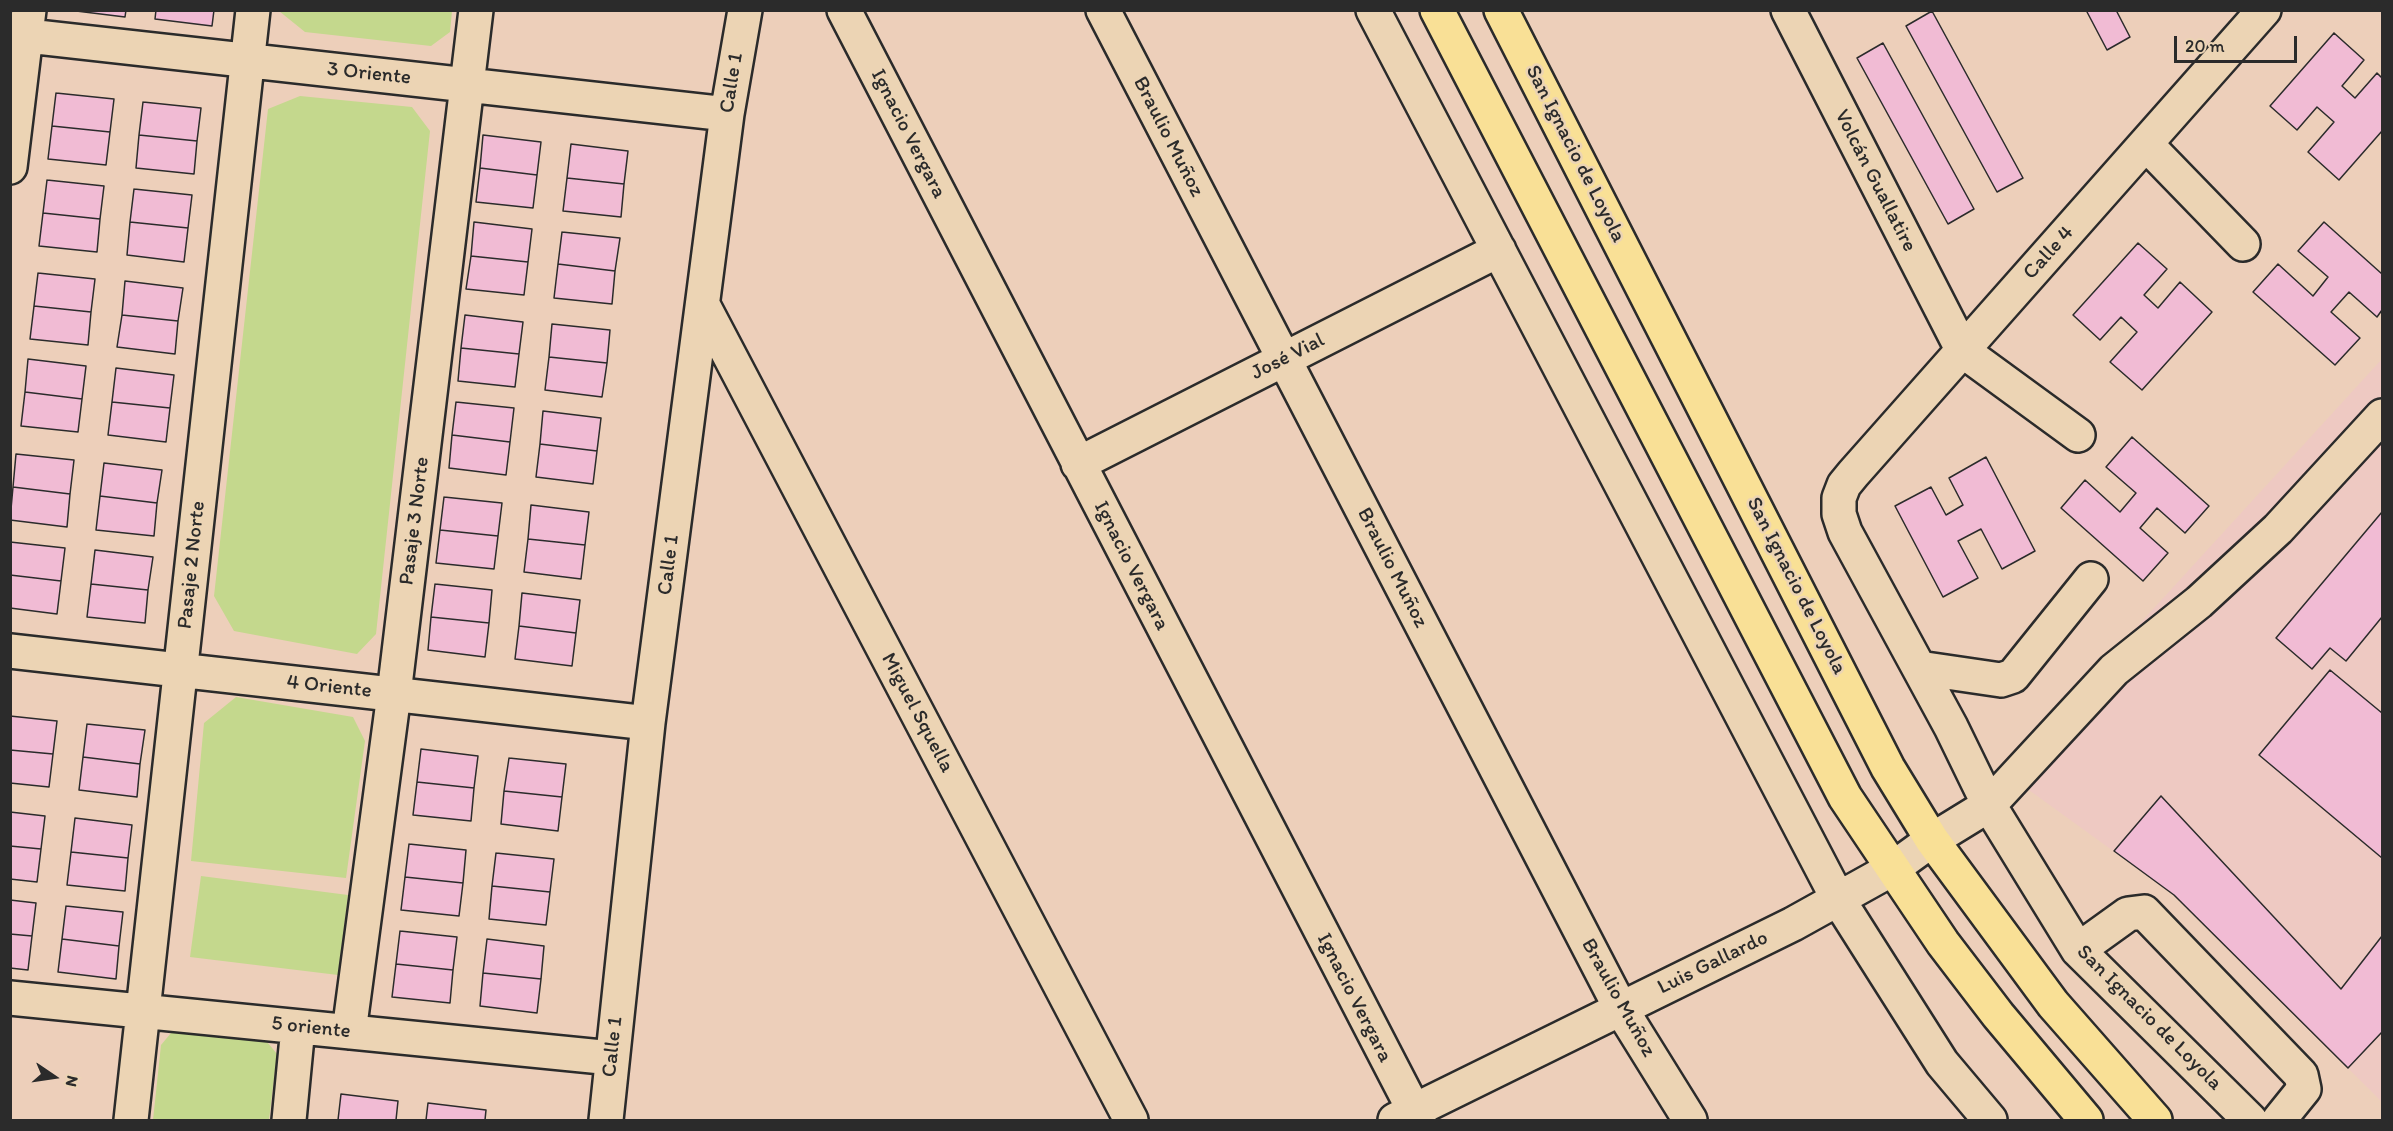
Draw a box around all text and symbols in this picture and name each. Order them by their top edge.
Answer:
scale bar [2177,24,2300,62]
text: 20 m [2185,35,2225,57]
street label: Calle 1 [715,51,749,115]
street label: 3 Oriente [326,57,412,91]
street label: San Ignacio de Loyola [1519,61,1631,247]
street label: Ignacio Vergara [865,65,951,203]
street label: Braulio Muñoz [1127,73,1209,201]
street label: Volcán Guallatire [1828,106,1922,256]
street label: Calle 4 [2018,221,2080,285]
street label: José Vial [1247,328,1329,386]
street label: Pasaje 3 Norte [395,455,435,587]
street label: San Ignacio de Loyola [1740,493,1852,679]
street label: Ignacio Vergara [1088,497,1174,635]
street label: Pasaje 2 Norte [173,500,211,630]
street label: Braulio Muñoz [1351,504,1433,632]
street label: Calle 1 [653,533,685,597]
street label: Miguel Squella [875,649,959,777]
street label: 4 Oriente [285,670,373,704]
street label: Luis Gallardo [1654,925,1772,1001]
street label: Ignacio Vergara [1311,929,1397,1067]
street label: Braulio Muñoz [1575,934,1661,1062]
street label: San Ignacio de Loyola [2071,940,2227,1096]
street label: 5 oriente [270,1011,352,1045]
street label: Calle 1 [597,1015,629,1079]
north arrow [24,1047,84,1107]
text: N [62,1074,82,1089]

